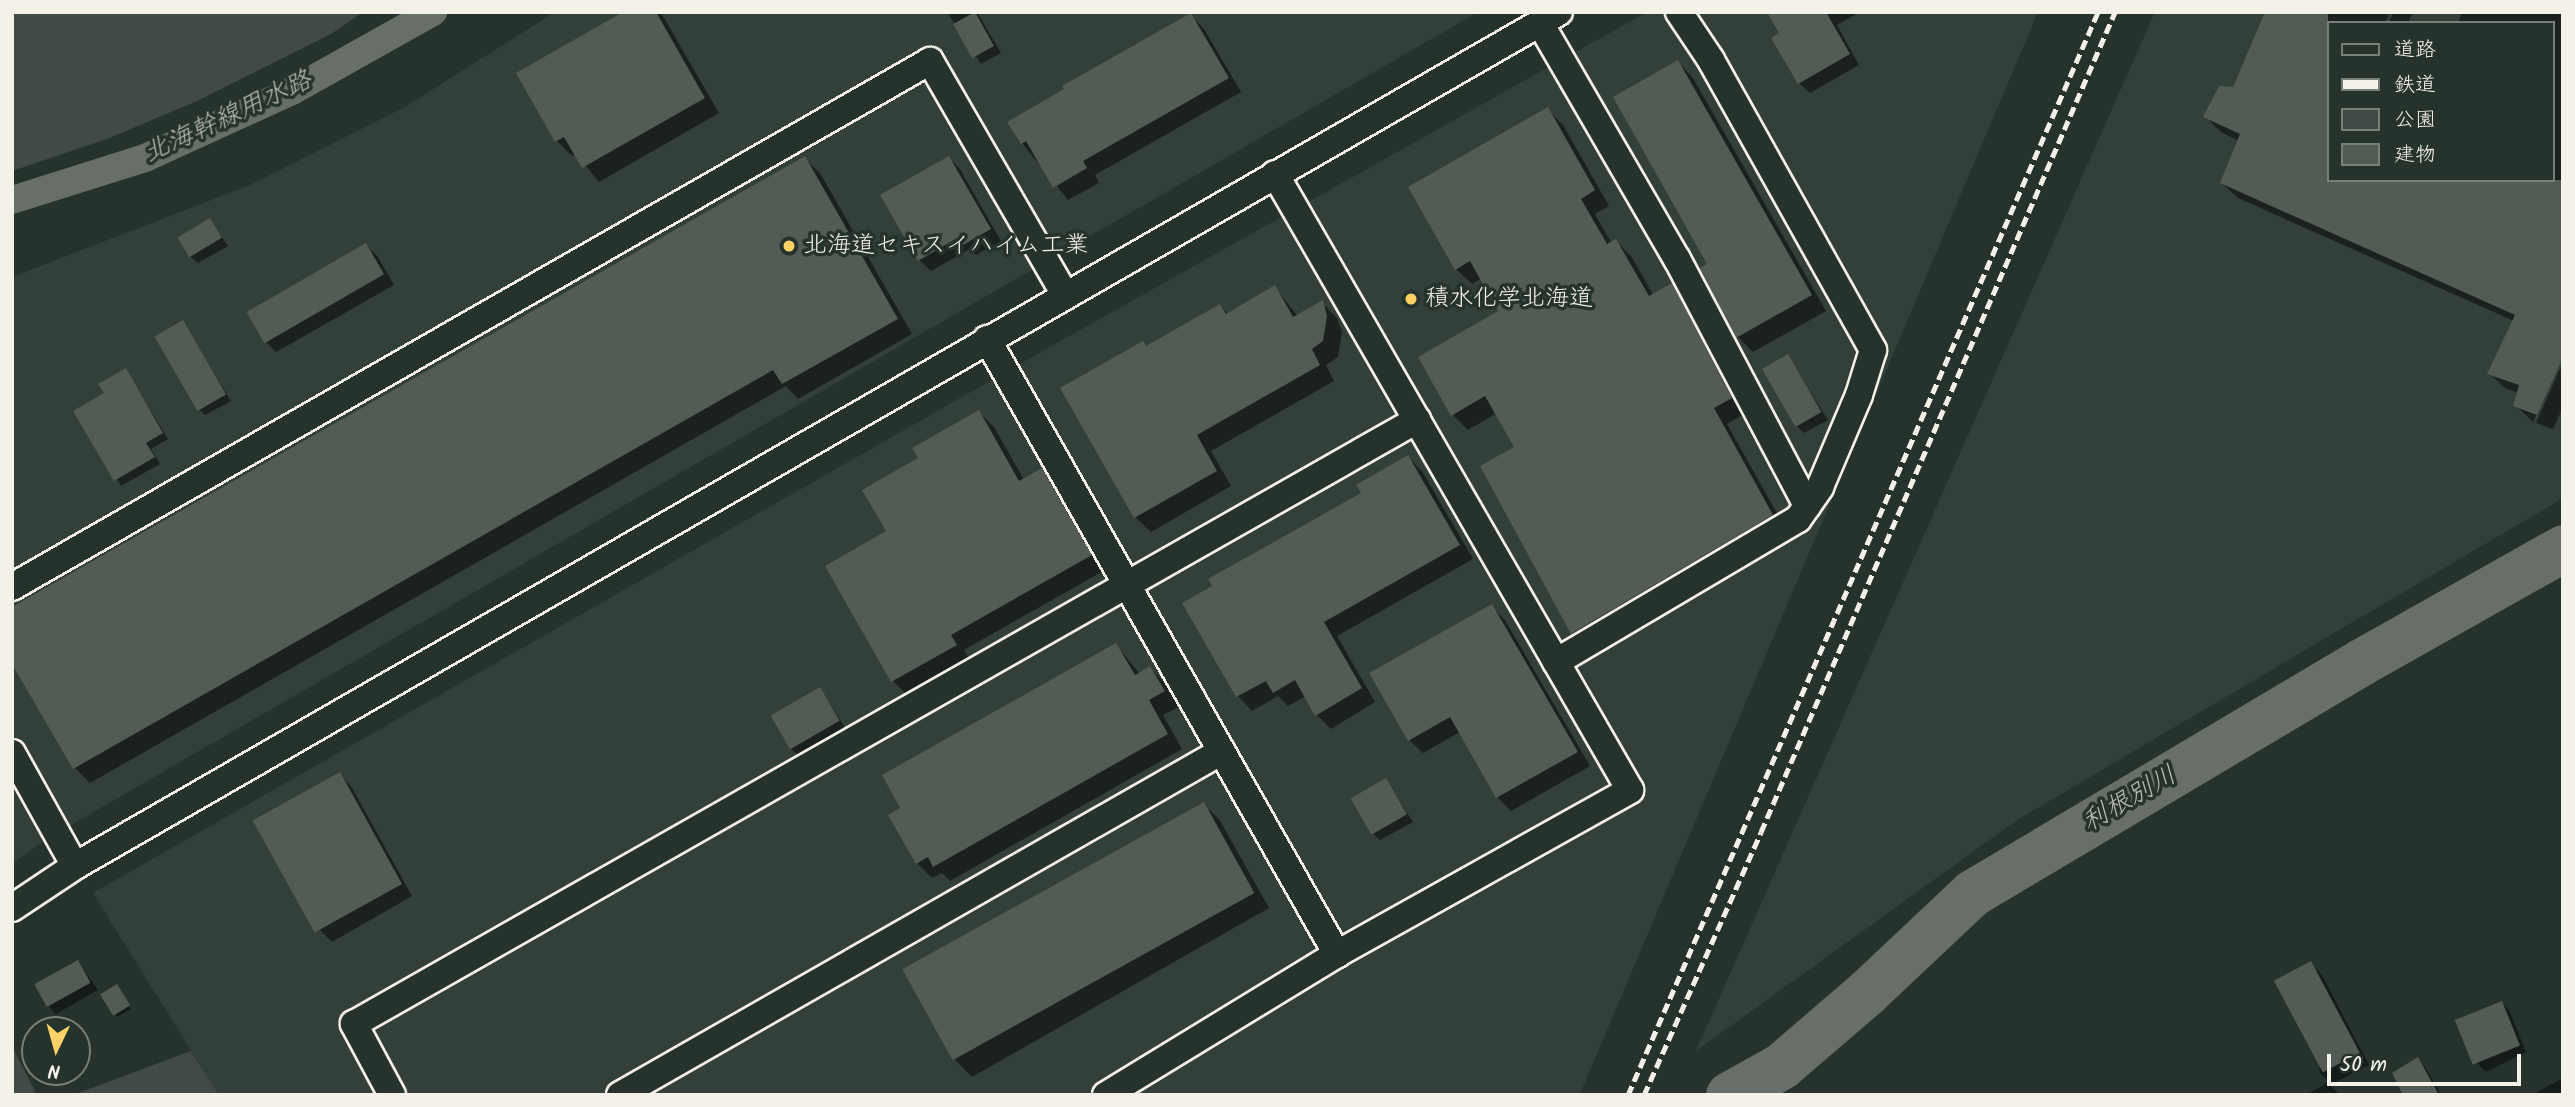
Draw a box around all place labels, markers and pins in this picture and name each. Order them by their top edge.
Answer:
place label: 北海道セキスイハイム工業 [803,232,1091,260]
marker: 北海道セキスイハイム工業 [781,238,797,254]
place label: 積水化学北海道 [1425,285,1593,313]
marker: 積水化学北海道 [1403,291,1419,307]

